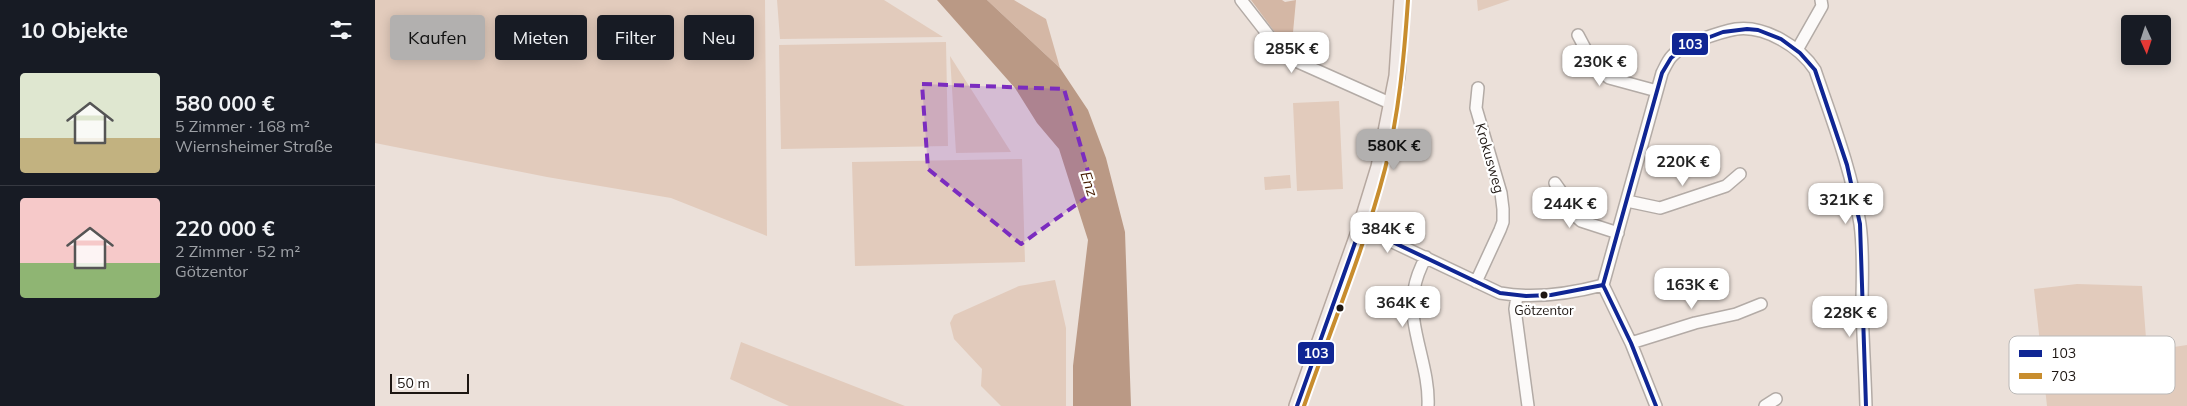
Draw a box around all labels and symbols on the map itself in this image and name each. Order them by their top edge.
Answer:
north arrow [2121,15,2171,65]
pin: 285K € [1251,32,1333,74]
line badge: 103 [1671,32,1709,56]
text: 103 [1677,35,1703,53]
pin: 230K € [1559,44,1641,87]
street label: Krokusweg [1471,121,1509,195]
pin: 580K € [1353,128,1435,171]
pin: 220K € [1642,144,1724,187]
water label: Enz [1077,169,1102,199]
pin: 321K € [1805,182,1887,225]
pin: 244K € [1529,186,1611,229]
pin: 384K € [1347,212,1429,254]
pin: 163K € [1651,268,1733,310]
pin: 364K € [1362,286,1444,328]
marker: Götzentor [1539,290,1549,300]
pin: 228K € [1809,296,1891,338]
place label: Götzentor [1514,302,1574,318]
unlabelled marker [1335,303,1345,313]
legend [2009,336,2175,394]
line badge: 103 [1297,341,1335,365]
text: 103 [1303,344,1329,362]
text: 103 [2051,344,2076,362]
text: 703 [2051,367,2076,385]
scale bar [390,371,469,394]

